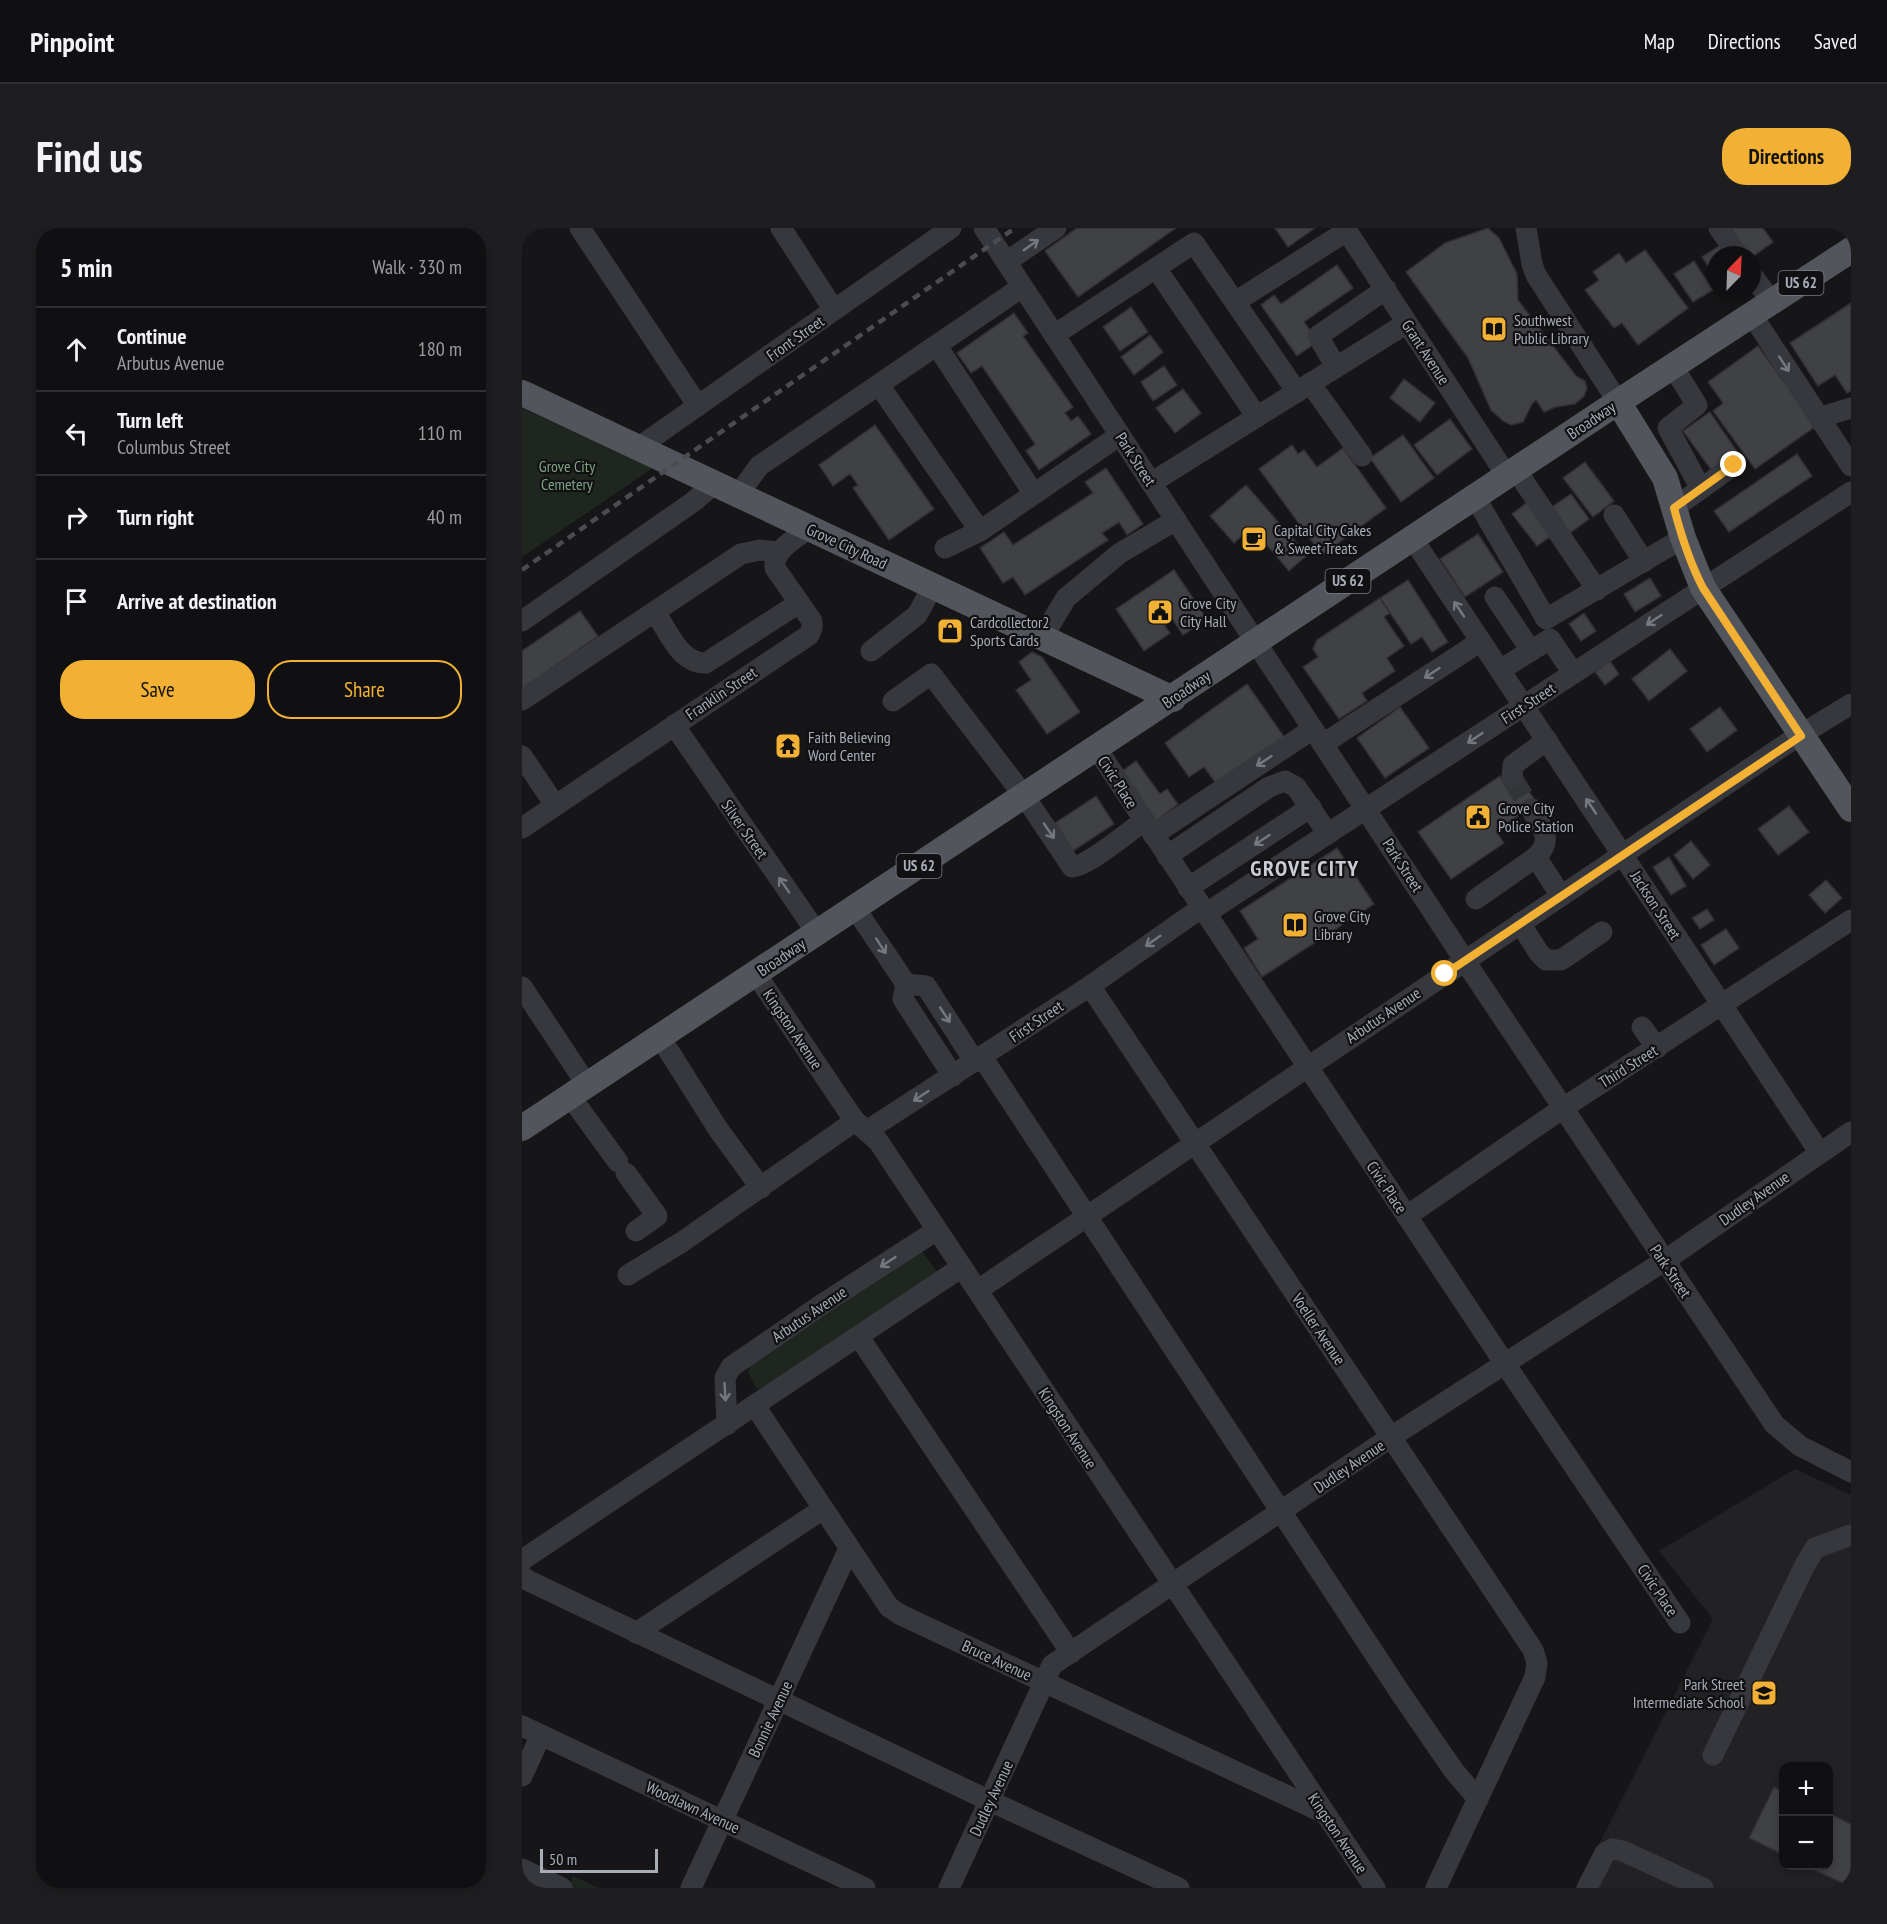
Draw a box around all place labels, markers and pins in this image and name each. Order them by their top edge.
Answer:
place label: Southwest Public Library [1514,310,1589,348]
library icon: Southwest Public Library [1479,314,1509,344]
place label: Capital City Cakes & Sweet Treats [1274,520,1372,558]
cafe icon: Capital City Cakes & Sweet Treats [1239,524,1269,554]
place label: Grove City City Hall [1180,593,1236,631]
public building icon: Grove City City Hall [1145,597,1175,627]
place label: Cardcollector2 Sports Cards [970,612,1050,650]
shop icon: Cardcollector2 Sports Cards [935,616,965,646]
place label: Faith Believing Word Center [808,727,891,765]
temple icon: Faith Believing Word Center [773,731,803,761]
place label: Grove City Police Station [1498,798,1574,836]
public building icon: Grove City Police Station [1463,802,1493,832]
place label: Grove City Library [1314,906,1370,944]
library icon: Grove City Library [1280,910,1310,940]
place label: Park Street Intermediate School [1633,1674,1745,1712]
school or university icon: Park Street Intermediate School [1749,1678,1779,1708]

